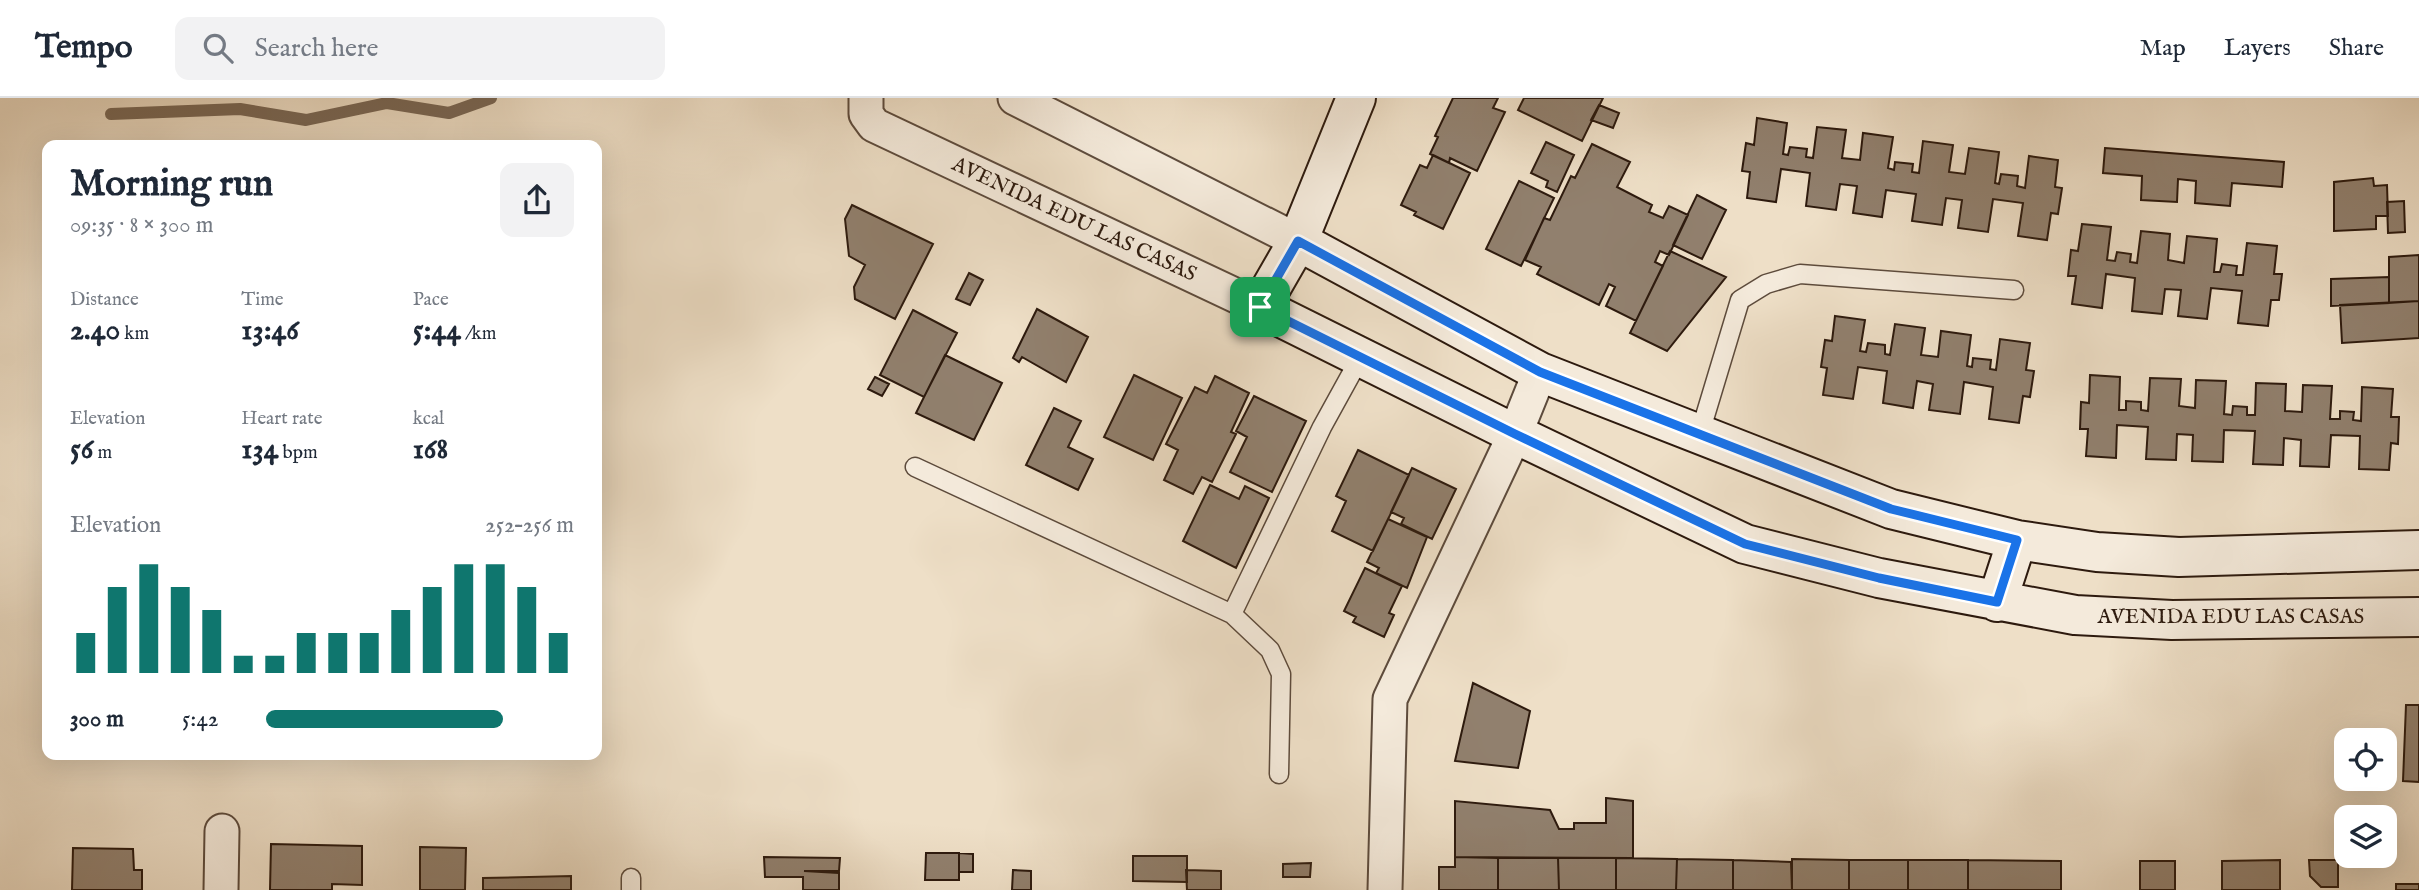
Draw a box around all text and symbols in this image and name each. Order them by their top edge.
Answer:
search box [175,17,665,80]
text: Tempo [35,27,133,69]
icon: search [199,29,237,67]
text: Search here [255,32,378,65]
text: Map [2140,33,2186,64]
text: Layers [2224,33,2291,64]
text: Share [2329,33,2384,64]
street label: AVENIDA EDU LAS CASAS [946,151,1201,289]
text: Morning run [70,161,273,209]
button: share [500,163,574,237]
text: 09:35 · 8 × 300 m [70,211,213,240]
pin [1230,277,1290,337]
text: Distance [70,288,139,312]
text: Time [241,288,284,312]
text: Pace [413,288,449,312]
icon: arrive [1241,288,1279,326]
text: 2.40 [70,312,120,350]
text: 13:46 [241,312,299,350]
text: 5:44 [413,312,461,350]
text: km [120,322,149,346]
text: /km [461,322,496,346]
text: Elevation [70,407,145,431]
text: Heart rate [241,407,322,431]
text: kcal [413,407,444,431]
text: 56 [70,431,93,469]
text: 134 [241,431,278,469]
text: 168 [413,431,448,469]
text: m [93,441,112,465]
text: bpm [278,441,318,465]
text: Elevation [70,511,161,540]
text: 252–256 m [485,511,574,540]
street label: AVENIDA EDU LAS CASAS [2097,604,2364,631]
text: 300 m [70,705,124,734]
text: 5:42 [182,705,218,734]
map controls [2334,728,2397,868]
button: locate [2334,728,2397,791]
button: layers [2334,805,2397,868]

